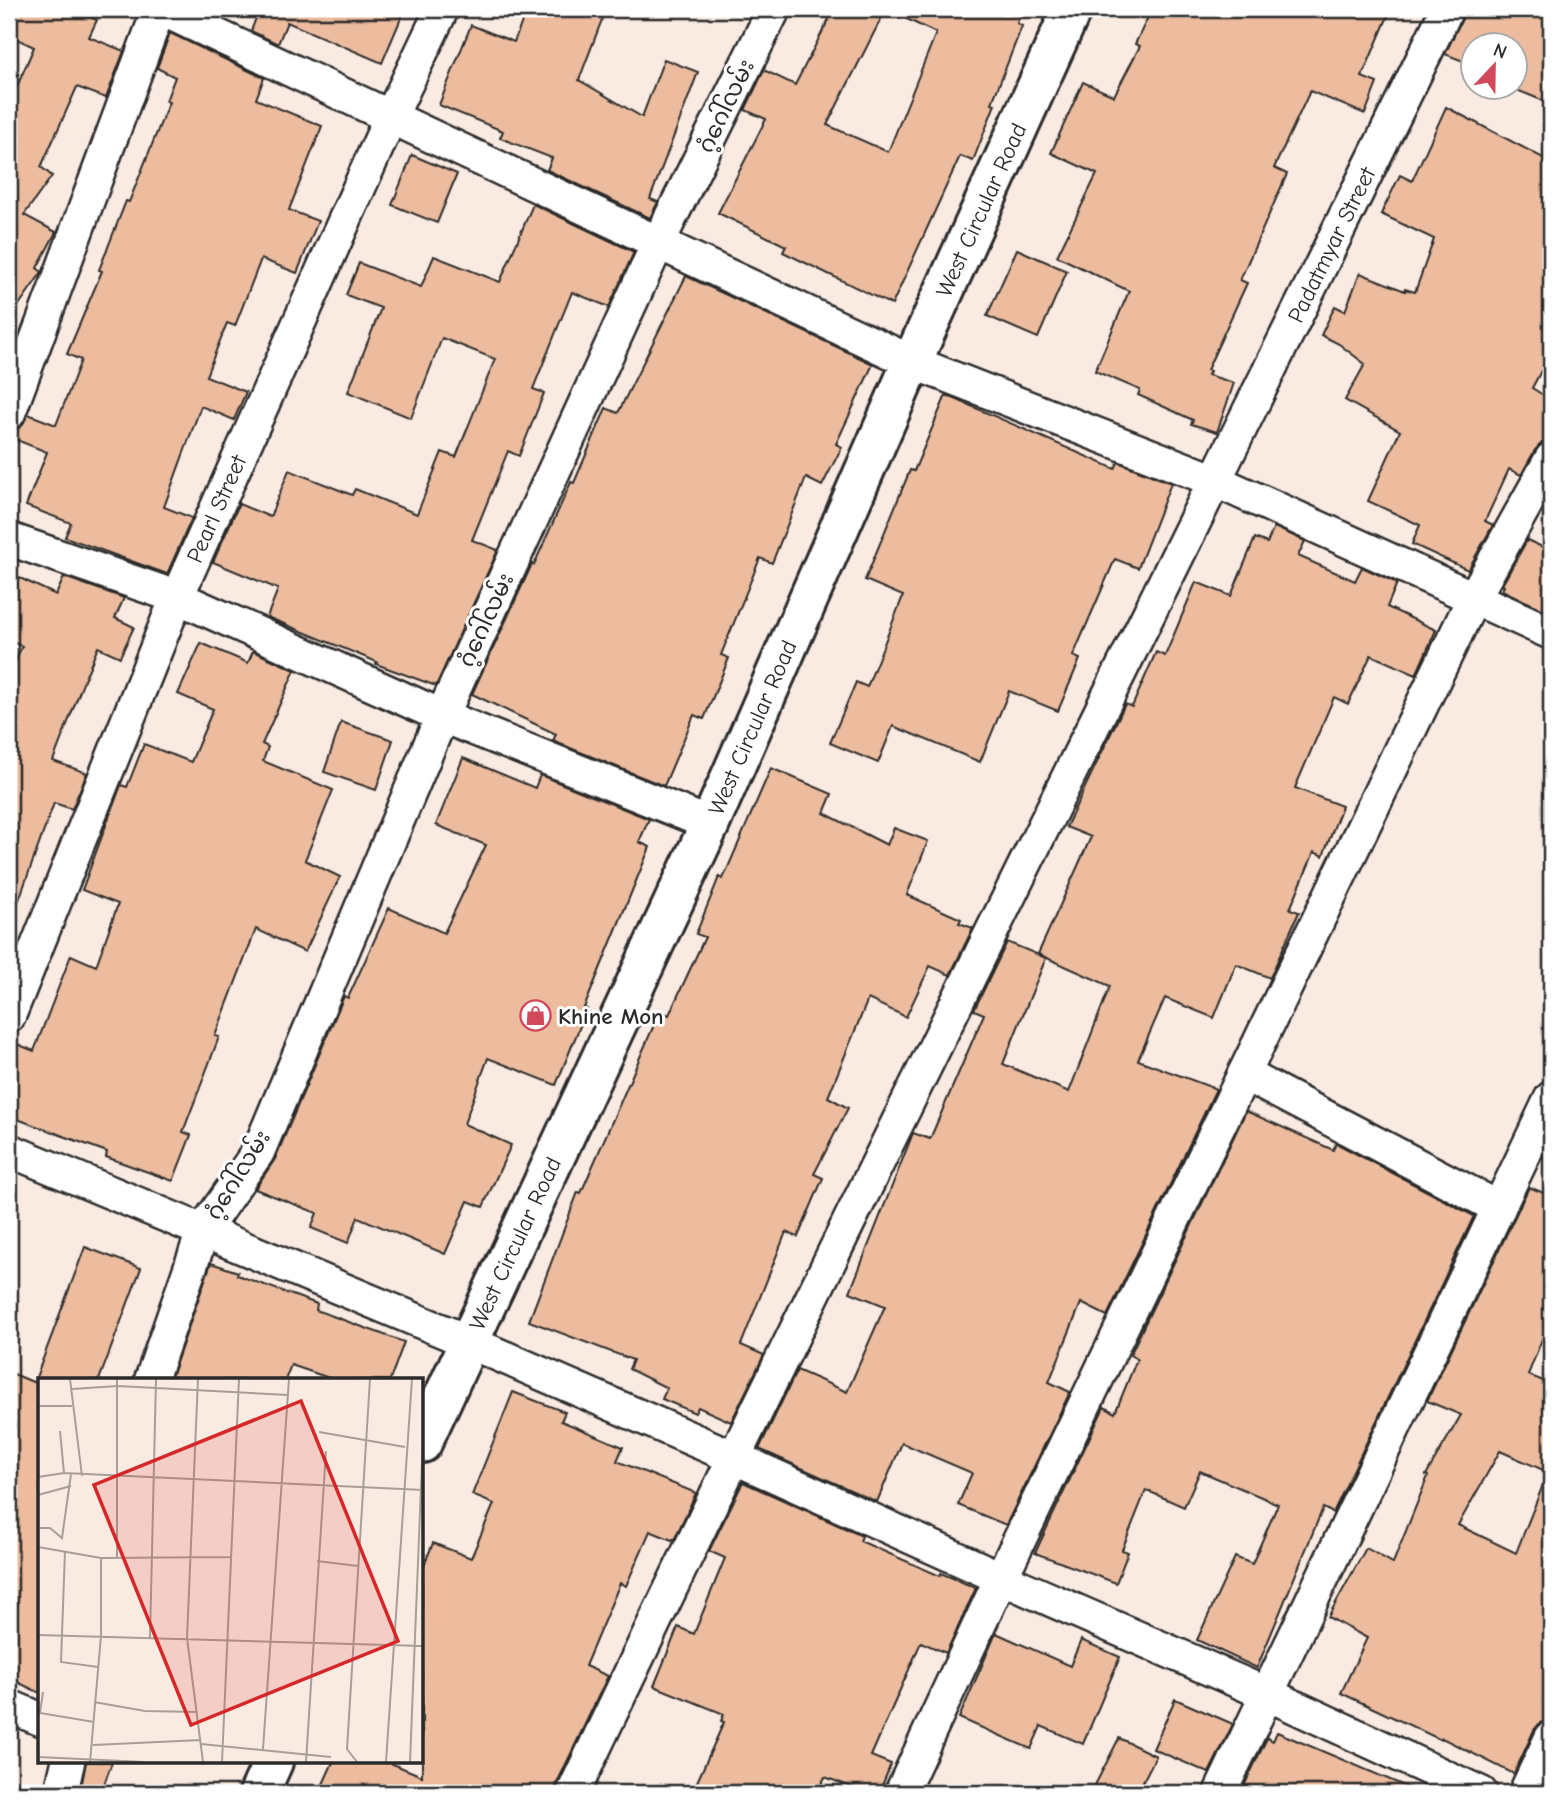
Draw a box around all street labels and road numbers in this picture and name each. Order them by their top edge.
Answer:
street label: ဂံ့ဂေါ်လမ်း [689,54,762,158]
street label: West Circular Road [930,119,1032,301]
street label: Padatmyar Street [1282,161,1381,327]
street label: Pearl Street [181,450,253,567]
street label: ဂံ့ဂေါ်လမ်း [450,567,521,672]
street label: West Circular Road [702,636,802,819]
street label: ဂံ့ဂေါ်လမ်း [197,1124,278,1226]
street label: West Circular Road [463,1153,567,1334]

